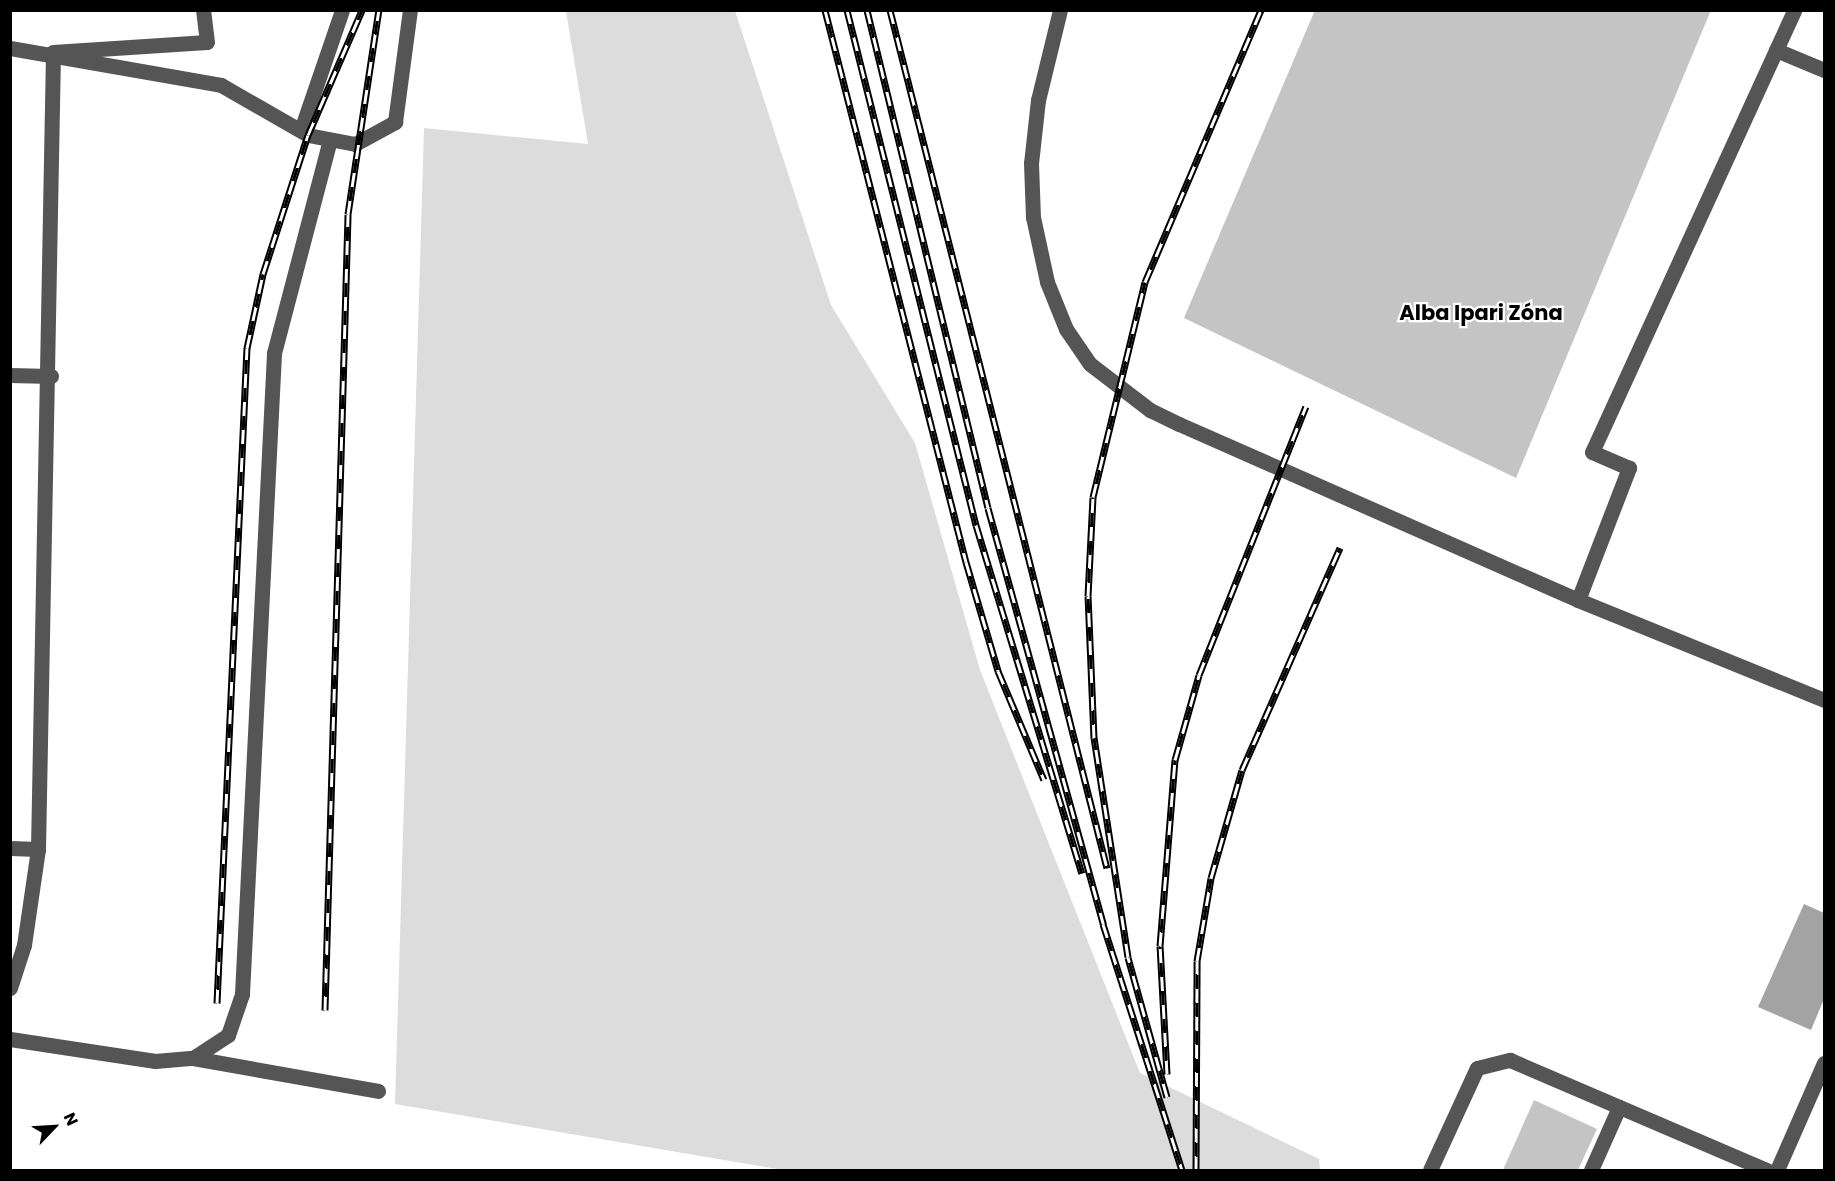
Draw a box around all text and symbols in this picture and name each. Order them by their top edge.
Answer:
district label: Alba Ipari Zóna [1399,300,1563,326]
north arrow [24,1097,84,1157]
text: N [58,1109,84,1129]

